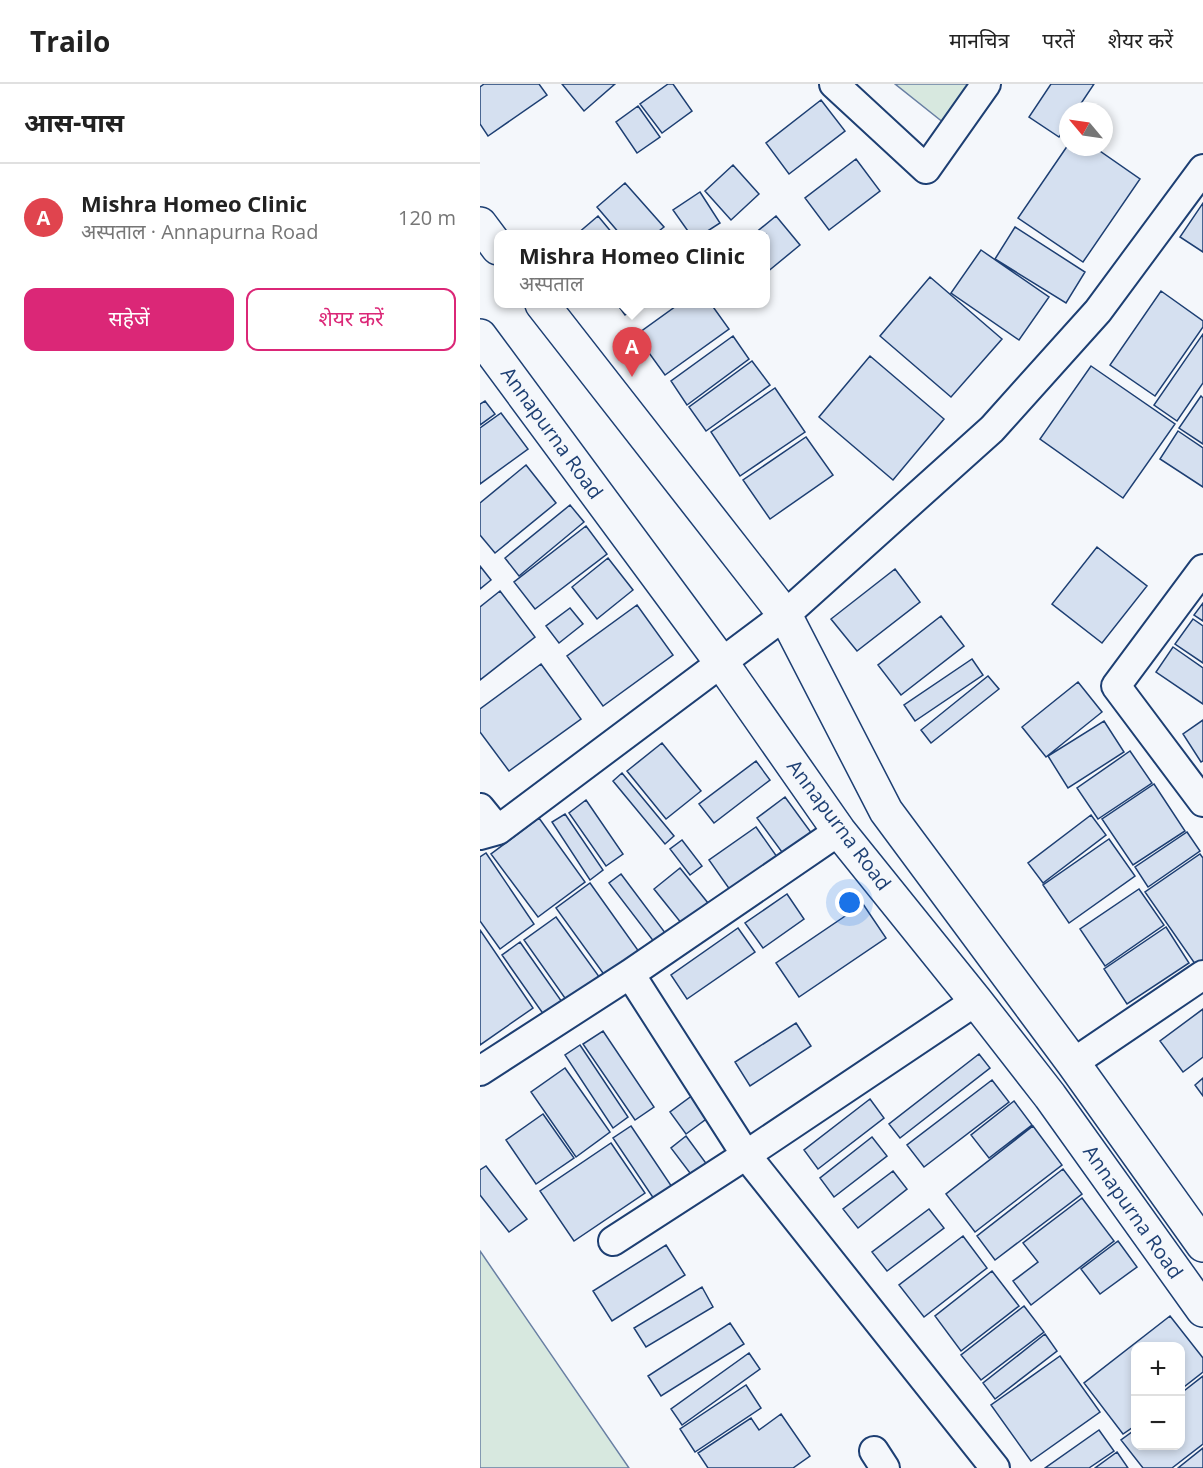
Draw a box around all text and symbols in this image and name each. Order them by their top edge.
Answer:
text: Trailo [30,22,110,60]
text: मानचित्र [949,26,1009,54]
text: परतें [1042,26,1075,54]
text: शेयर करें [1108,26,1173,54]
north arrow [1059,102,1113,156]
text: आस-पास [24,104,124,140]
text: Mishra Homeo Clinic [81,188,307,218]
text: A [37,204,50,231]
text: 120 m [398,204,456,231]
text: अस्पताल · Annapurna Road [81,218,318,245]
popup [494,230,770,308]
text: Mishra Homeo Clinic [519,240,745,270]
text: अस्पताल [519,270,583,297]
button: सहेजें [24,288,234,351]
button: शेयर करें [246,288,456,351]
pin: A [612,328,652,377]
street label: Annapurna Road [495,361,610,504]
street label: Annapurna Road [781,754,898,896]
your location [835,888,864,917]
street label: Annapurna Road [1077,1140,1190,1284]
map controls [1131,1342,1185,1450]
button: + [1131,1342,1185,1396]
button: − [1131,1396,1185,1450]

